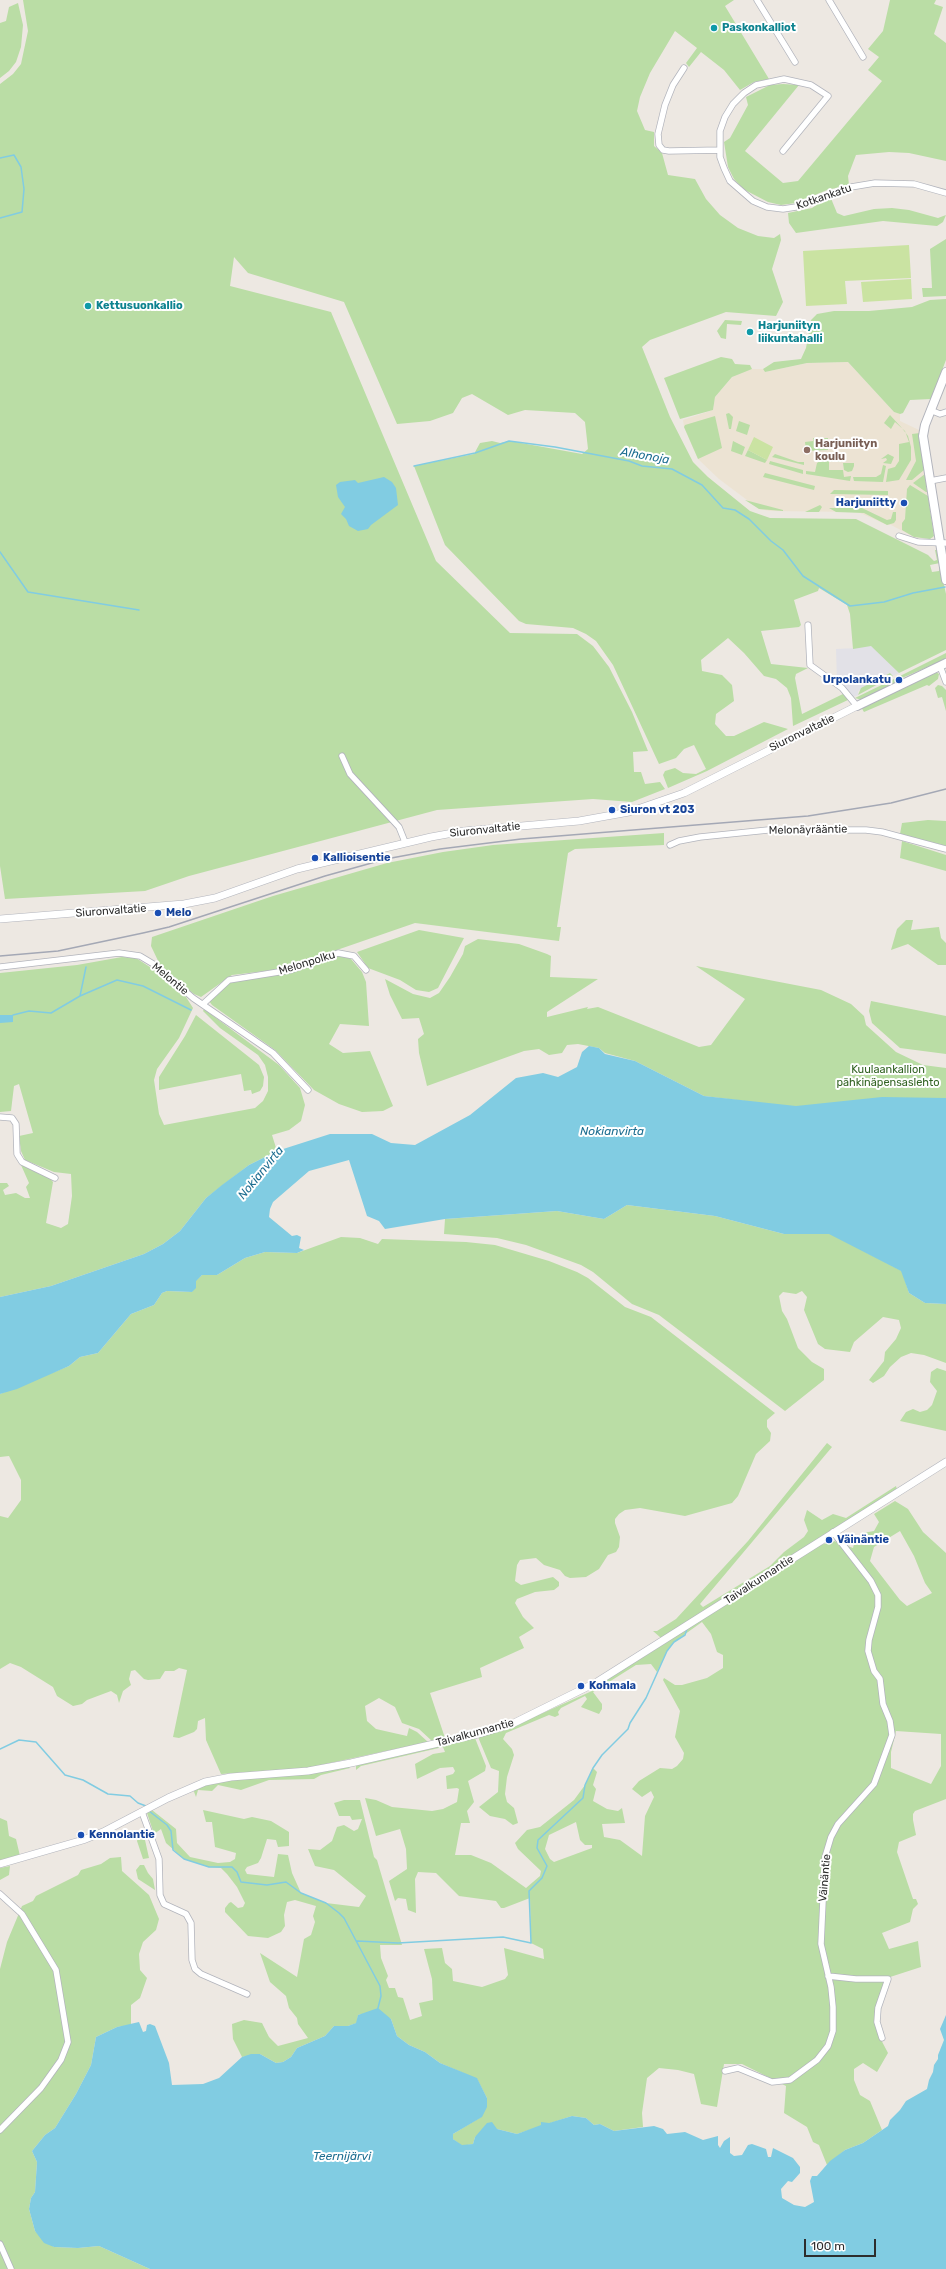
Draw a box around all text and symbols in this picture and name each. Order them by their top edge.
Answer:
place label: Paskonkalliot [722,21,796,35]
marker: Paskonkalliot [709,23,719,33]
street label: Kotkankatu [795,181,853,213]
place label: Kettusuonkallio [96,299,183,313]
marker: Kettusuonkallio [83,301,93,311]
place label: Harjuniityn liikuntahalli [758,319,823,345]
marker: Harjuniityn liikuntahalli [745,327,755,337]
place label: Harjuniityn koulu [815,437,877,463]
water label: Alhonoja [619,445,671,467]
marker: Harjuniityn koulu [802,445,812,455]
place label: Harjuniitty [836,496,896,510]
marker: Harjuniitty [899,498,909,508]
place label: Urpolankatu [823,673,891,687]
marker: Urpolankatu [894,675,904,685]
street label: Siuronvaltatie [767,711,837,755]
place label: Siuron vt 203 [620,803,694,817]
marker: Siuron vt 203 [607,805,617,815]
street label: Siuronvaltatie [449,820,521,840]
street label: Melonäyrääntie [769,823,847,837]
place label: Kallioisentie [323,851,390,865]
marker: Kallioisentie [310,853,320,863]
street label: Siuronvaltatie [75,902,147,920]
place label: Melo [166,906,192,920]
marker: Melo [153,908,163,918]
street label: Melonpolku [277,948,337,978]
street label: Melontie [149,960,191,998]
park label: Kuulaankallion pähkinäpensaslehto [836,1063,940,1089]
water label: Nokianvirta [580,1125,644,1139]
water label: Nokianvirta [235,1144,287,1202]
place label: Väinäntie [837,1533,889,1547]
marker: Väinäntie [824,1535,834,1545]
street label: Taivalkunnantie [722,1553,796,1607]
place label: Kohmala [589,1679,636,1693]
marker: Kohmala [576,1681,586,1691]
street label: Taivalkunnantie [435,1716,515,1750]
place label: Kennolantie [89,1828,155,1842]
marker: Kennolantie [76,1830,86,1840]
street label: Väinäntie [816,1854,834,1902]
water label: Teernijärvi [313,2150,371,2164]
scale bar [806,2231,878,2257]
text: 100 m [811,2239,845,2253]

